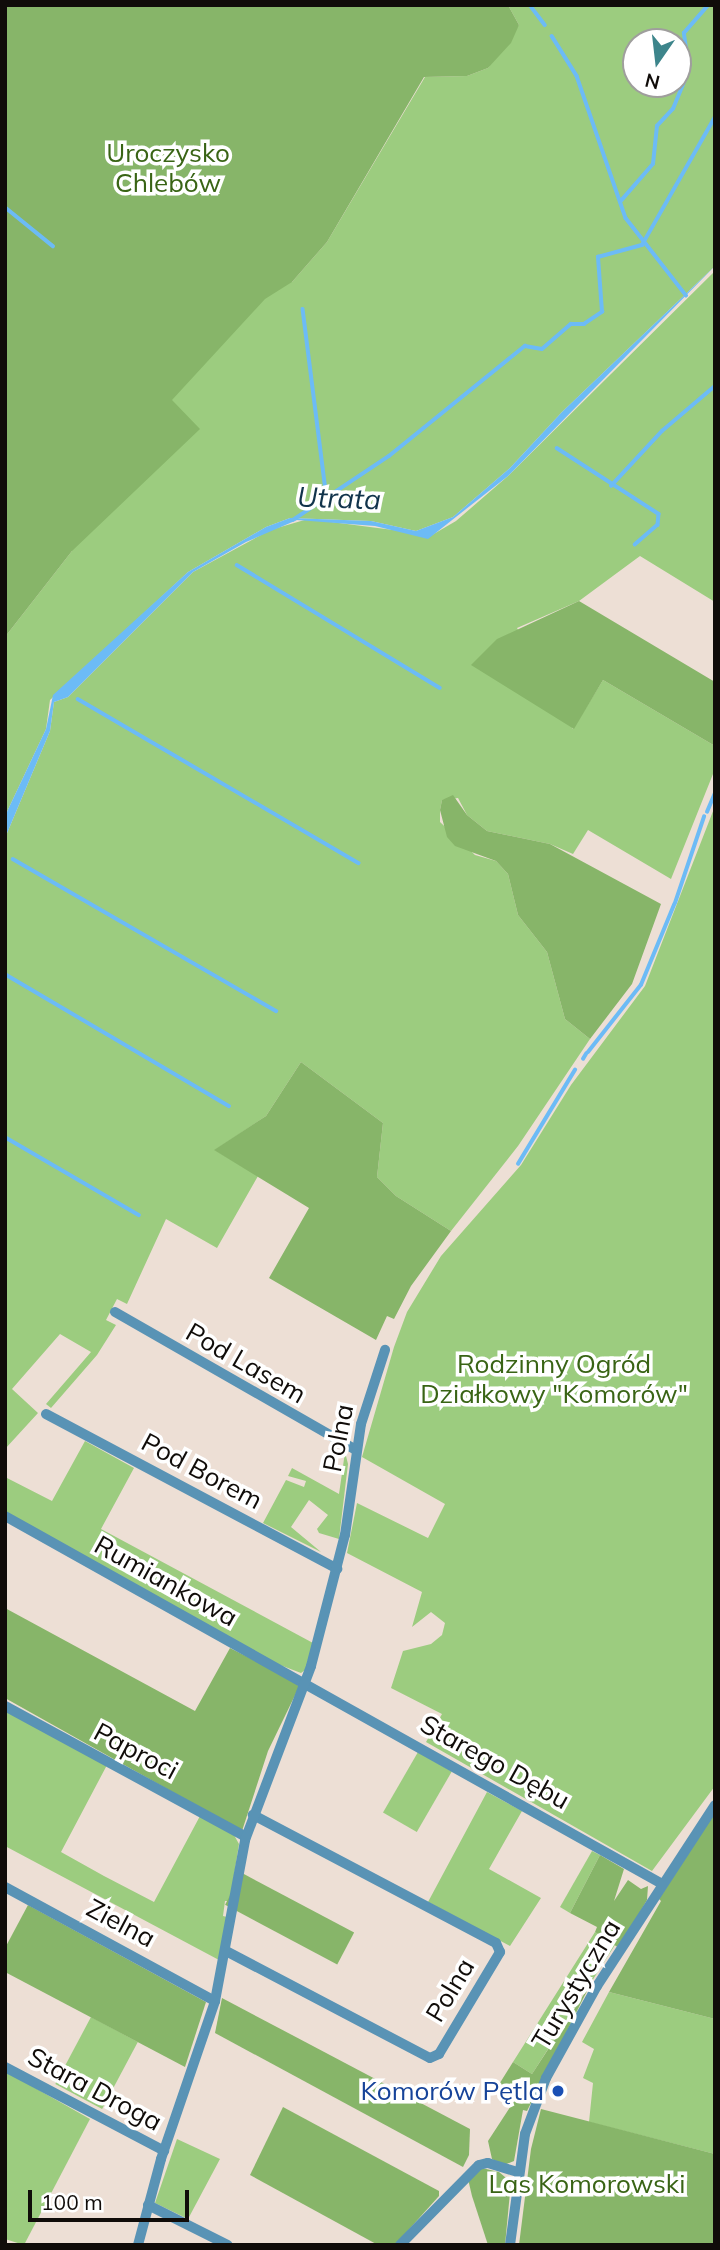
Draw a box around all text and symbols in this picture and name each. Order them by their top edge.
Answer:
north arrow [622,28,692,98]
text: N [643,68,662,95]
park label: Uroczysko Chlebów [106,137,230,198]
water label: Utrata [297,480,381,516]
street label: Pod Lasem [181,1316,311,1410]
park label: Rodzinny Ogród Działkowy "Komorów" [420,1348,688,1410]
street label: Polna [316,1402,360,1474]
street label: Pod Borem [136,1426,268,1516]
street label: Rumiankowa [89,1529,243,1633]
street label: Starego Dębu [415,1708,575,1816]
street label: Paproci [89,1716,183,1786]
street label: Zielna [82,1892,160,1954]
street label: Turystyczna [525,1914,627,2054]
street label: Polna [419,1953,481,2027]
street label: Stara Droga [23,2041,167,2137]
place label: Komorów Pętla [361,2075,544,2107]
marker: Komorów Pętla [550,2083,566,2099]
park label: Las Komorowski [489,2168,685,2200]
scale bar [32,2176,192,2220]
text: 100 m [41,2189,103,2215]

